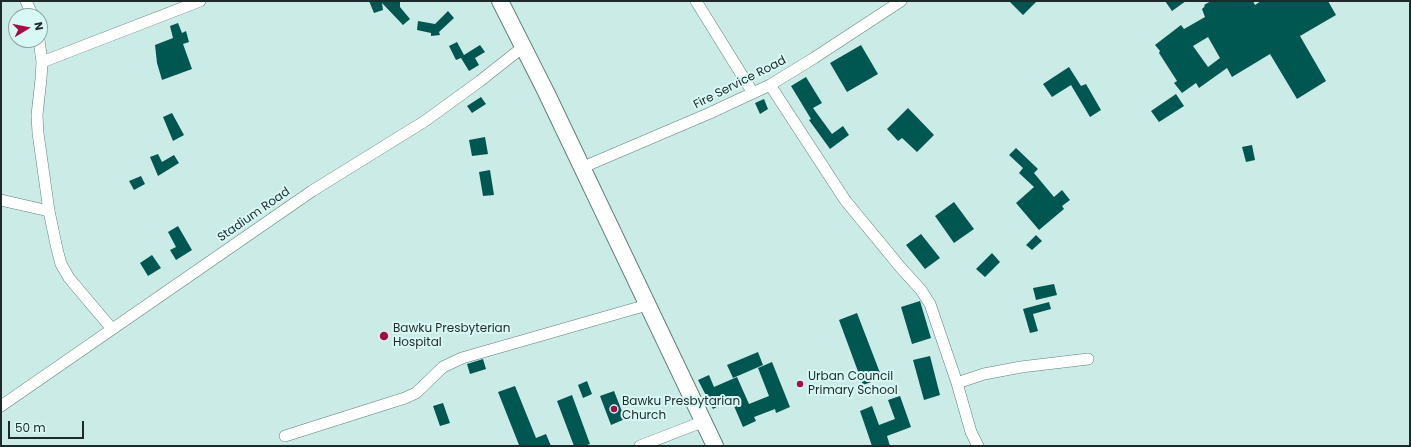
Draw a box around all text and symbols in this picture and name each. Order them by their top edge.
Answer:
north arrow [8,8,48,48]
text: N [30,21,47,32]
street label: Fire Service Road [691,53,789,113]
street label: Stadium Road [215,185,293,245]
place label: Bawku Presbyterian Hospital [393,322,510,350]
marker: Bawku Presbyterian Hospital [378,330,390,342]
place label: Urban Council Primary School [808,370,898,398]
marker: Urban Council Primary School [795,379,805,389]
place label: Bawku Presbytarian Church [622,395,740,423]
marker: Bawku Presbytarian Church [609,404,619,414]
scale bar [10,413,86,439]
text: 50 m [15,419,46,436]

